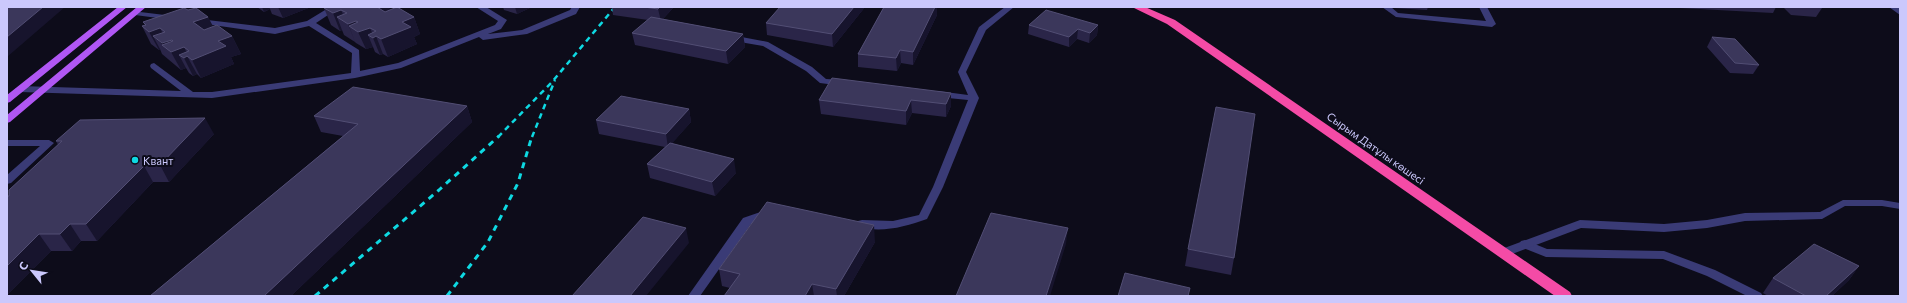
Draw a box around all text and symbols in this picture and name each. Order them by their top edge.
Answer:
street label: Сырым Датұлы көшесі [1325,109,1428,187]
place label: Квант [143,154,173,167]
marker: Квант [130,155,140,165]
north arrow [12,251,52,291]
text: С [15,259,31,272]

